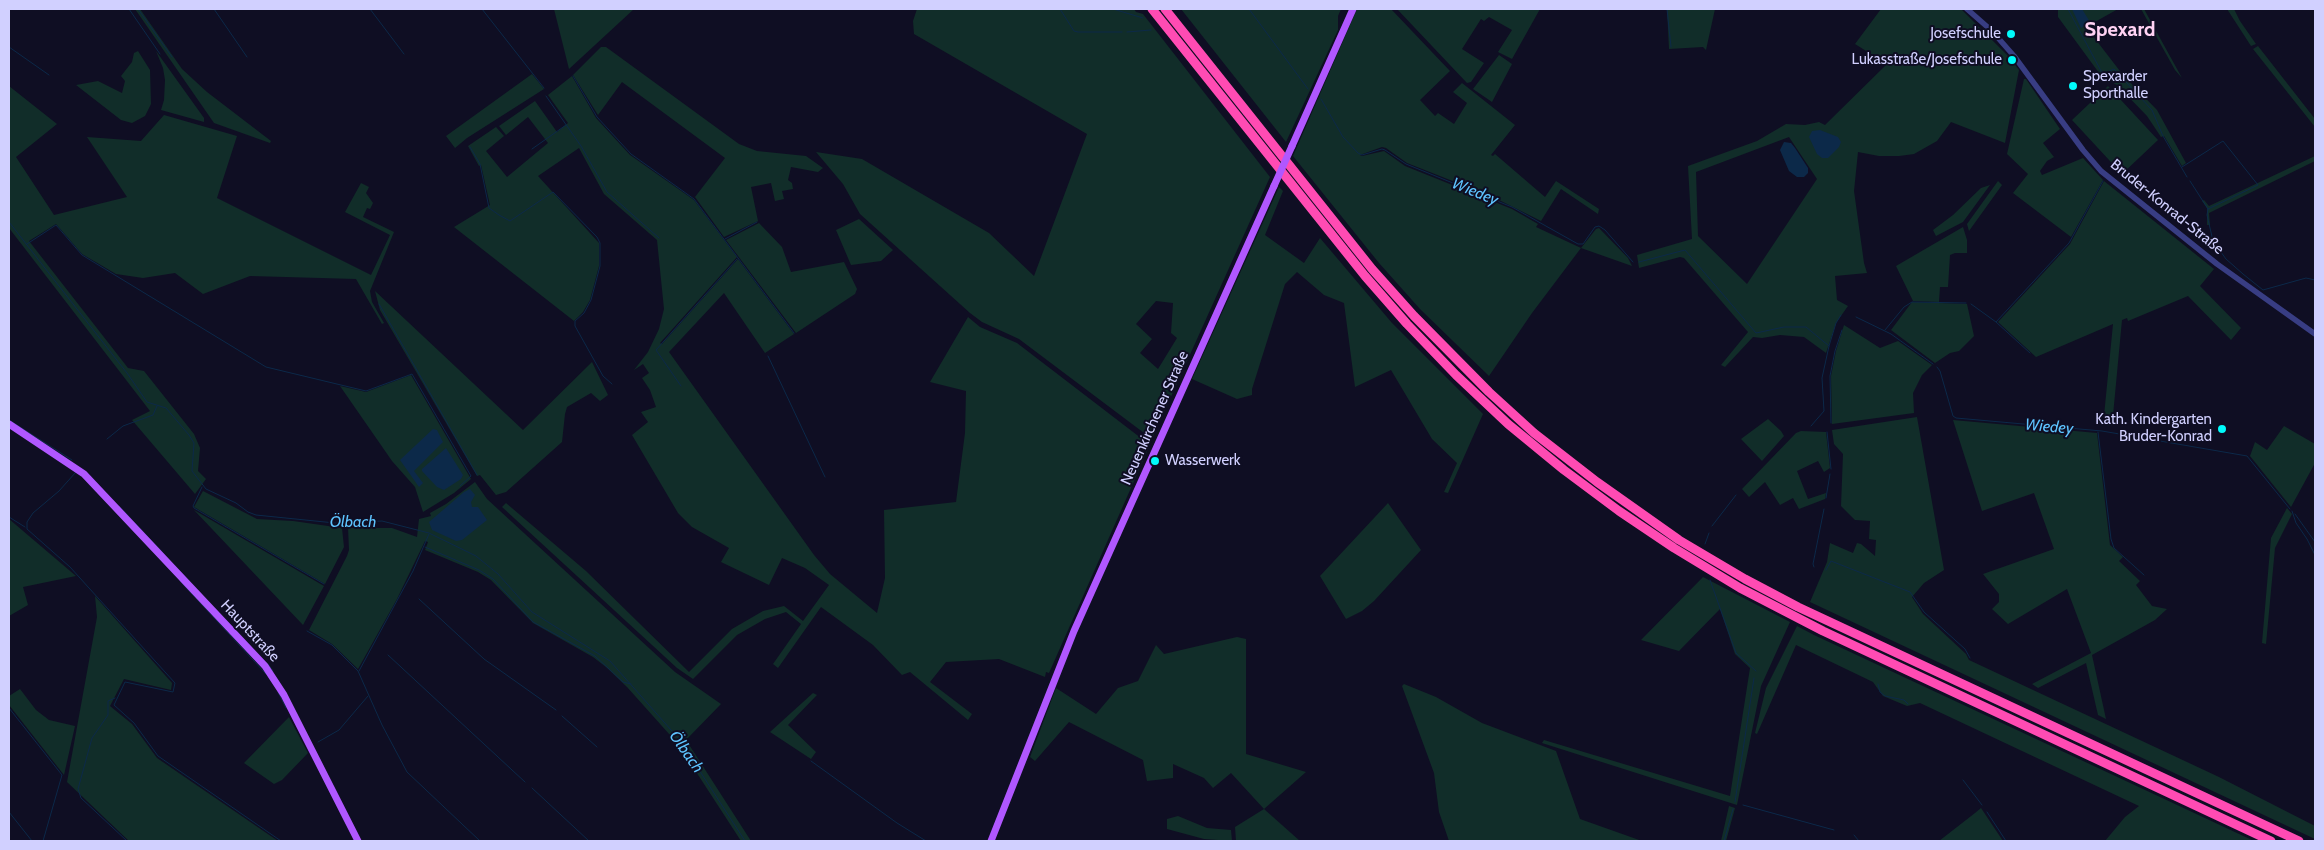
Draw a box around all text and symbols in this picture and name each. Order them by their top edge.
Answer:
district label: Spexard [2085,18,2155,42]
place label: Josefschule [1930,25,2001,43]
marker: Josefschule [2005,28,2017,40]
place label: Lukasstraße/Josefschule [1852,51,2002,69]
marker: Lukasstraße/Josefschule [2006,54,2018,66]
place label: Spexarder Sporthalle [2083,68,2148,103]
marker: Spexarder Sporthalle [2067,80,2079,92]
street label: Bruder-Konrad-Straße [2107,156,2227,258]
water label: Wiedey [1449,174,1501,210]
street label: Neuenkirchener Straße [1117,348,1193,488]
place label: Kath. Kindergarten Bruder-Konrad [2095,411,2212,446]
water label: Wiedey [2024,415,2074,439]
marker: Kath. Kindergarten Bruder-Konrad [2216,423,2228,435]
place label: Wasserwerk [1165,452,1241,470]
marker: Wasserwerk [1149,455,1161,467]
water label: Ölbach [330,512,376,532]
street label: Hauptstraße [217,596,283,666]
water label: Ölbach [665,727,707,777]

